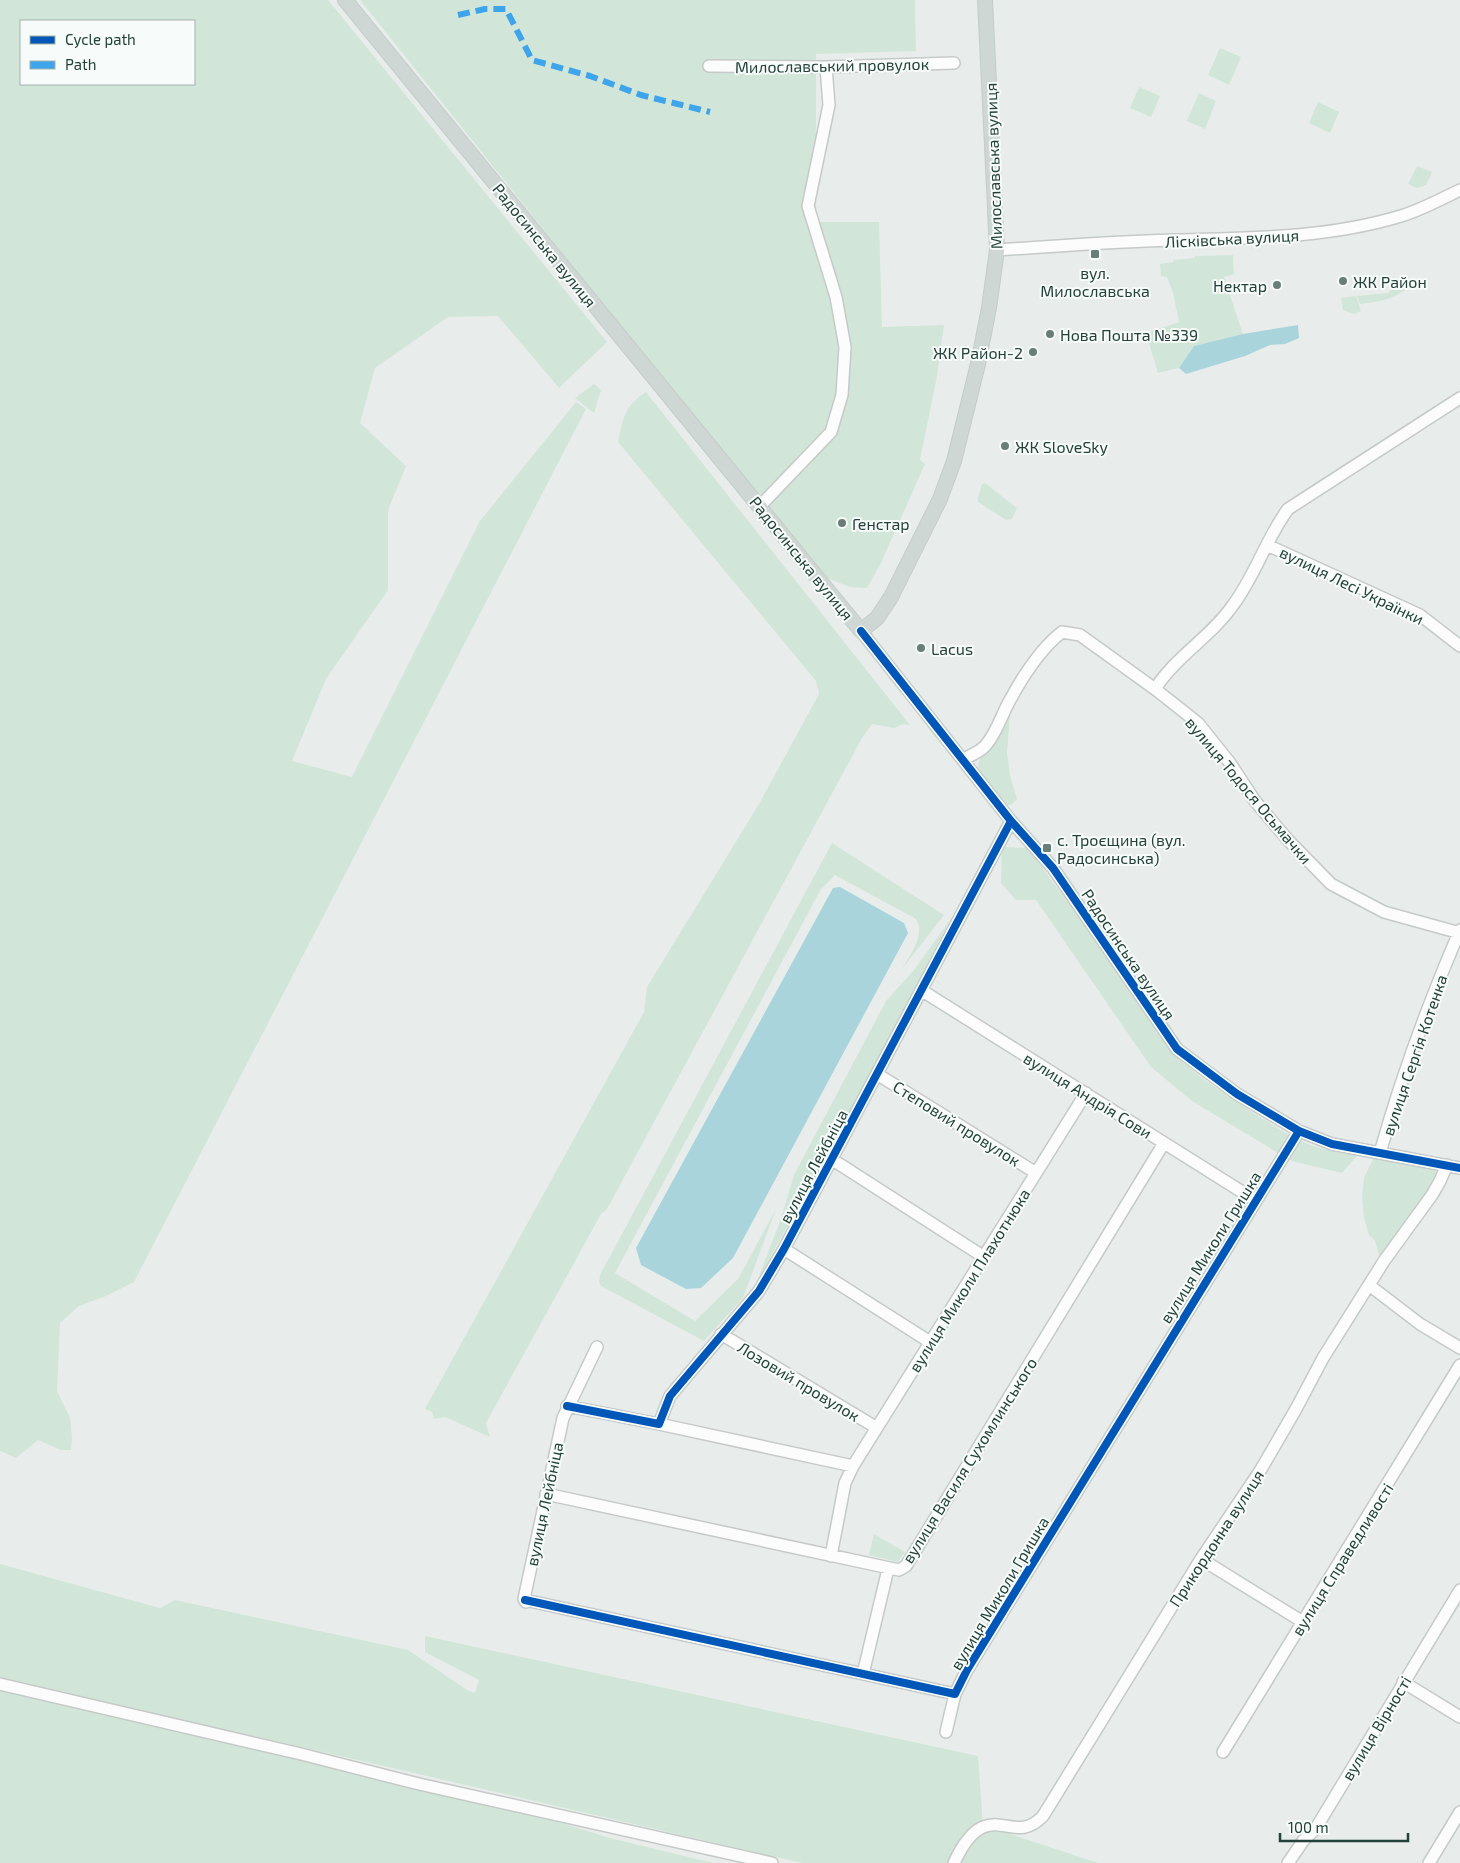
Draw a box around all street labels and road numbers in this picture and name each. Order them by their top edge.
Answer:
street label: Милославський провулок [735,54,930,77]
street label: Милославська вулиця [981,82,1006,250]
street label: Радосинська вулиця [488,179,601,311]
street label: Лісківська вулиця [1165,225,1300,252]
street label: Радосинська вулиця [745,492,858,624]
street label: вулиця Лесі Українки [1276,542,1427,629]
street label: вулиця Тодося Осьмачки [1181,713,1316,868]
street label: Радосинська вулиця [1077,885,1180,1024]
street label: вулиця Сергія Котенка [1377,972,1451,1138]
street label: вулиця Андрія Сови [1020,1048,1156,1143]
street label: Степовий провулок [889,1076,1024,1171]
street label: вулиця Лейбніца [775,1106,852,1227]
street label: вулиця Миколи Гришка [1155,1168,1265,1327]
street label: вулиця Миколи Плахотнюка [905,1185,1034,1376]
street label: Лозовий провулок [734,1337,864,1426]
street label: вулиця Василя Сухомлинського [898,1354,1041,1567]
street label: вулиця Лейбніца [522,1440,567,1568]
street label: Прикордонна вулиця [1165,1466,1268,1610]
street label: вулиця Справедливості [1287,1479,1398,1639]
street label: вулиця Миколи Гришка [946,1513,1053,1674]
street label: вулиця Вірності [1337,1672,1415,1784]

